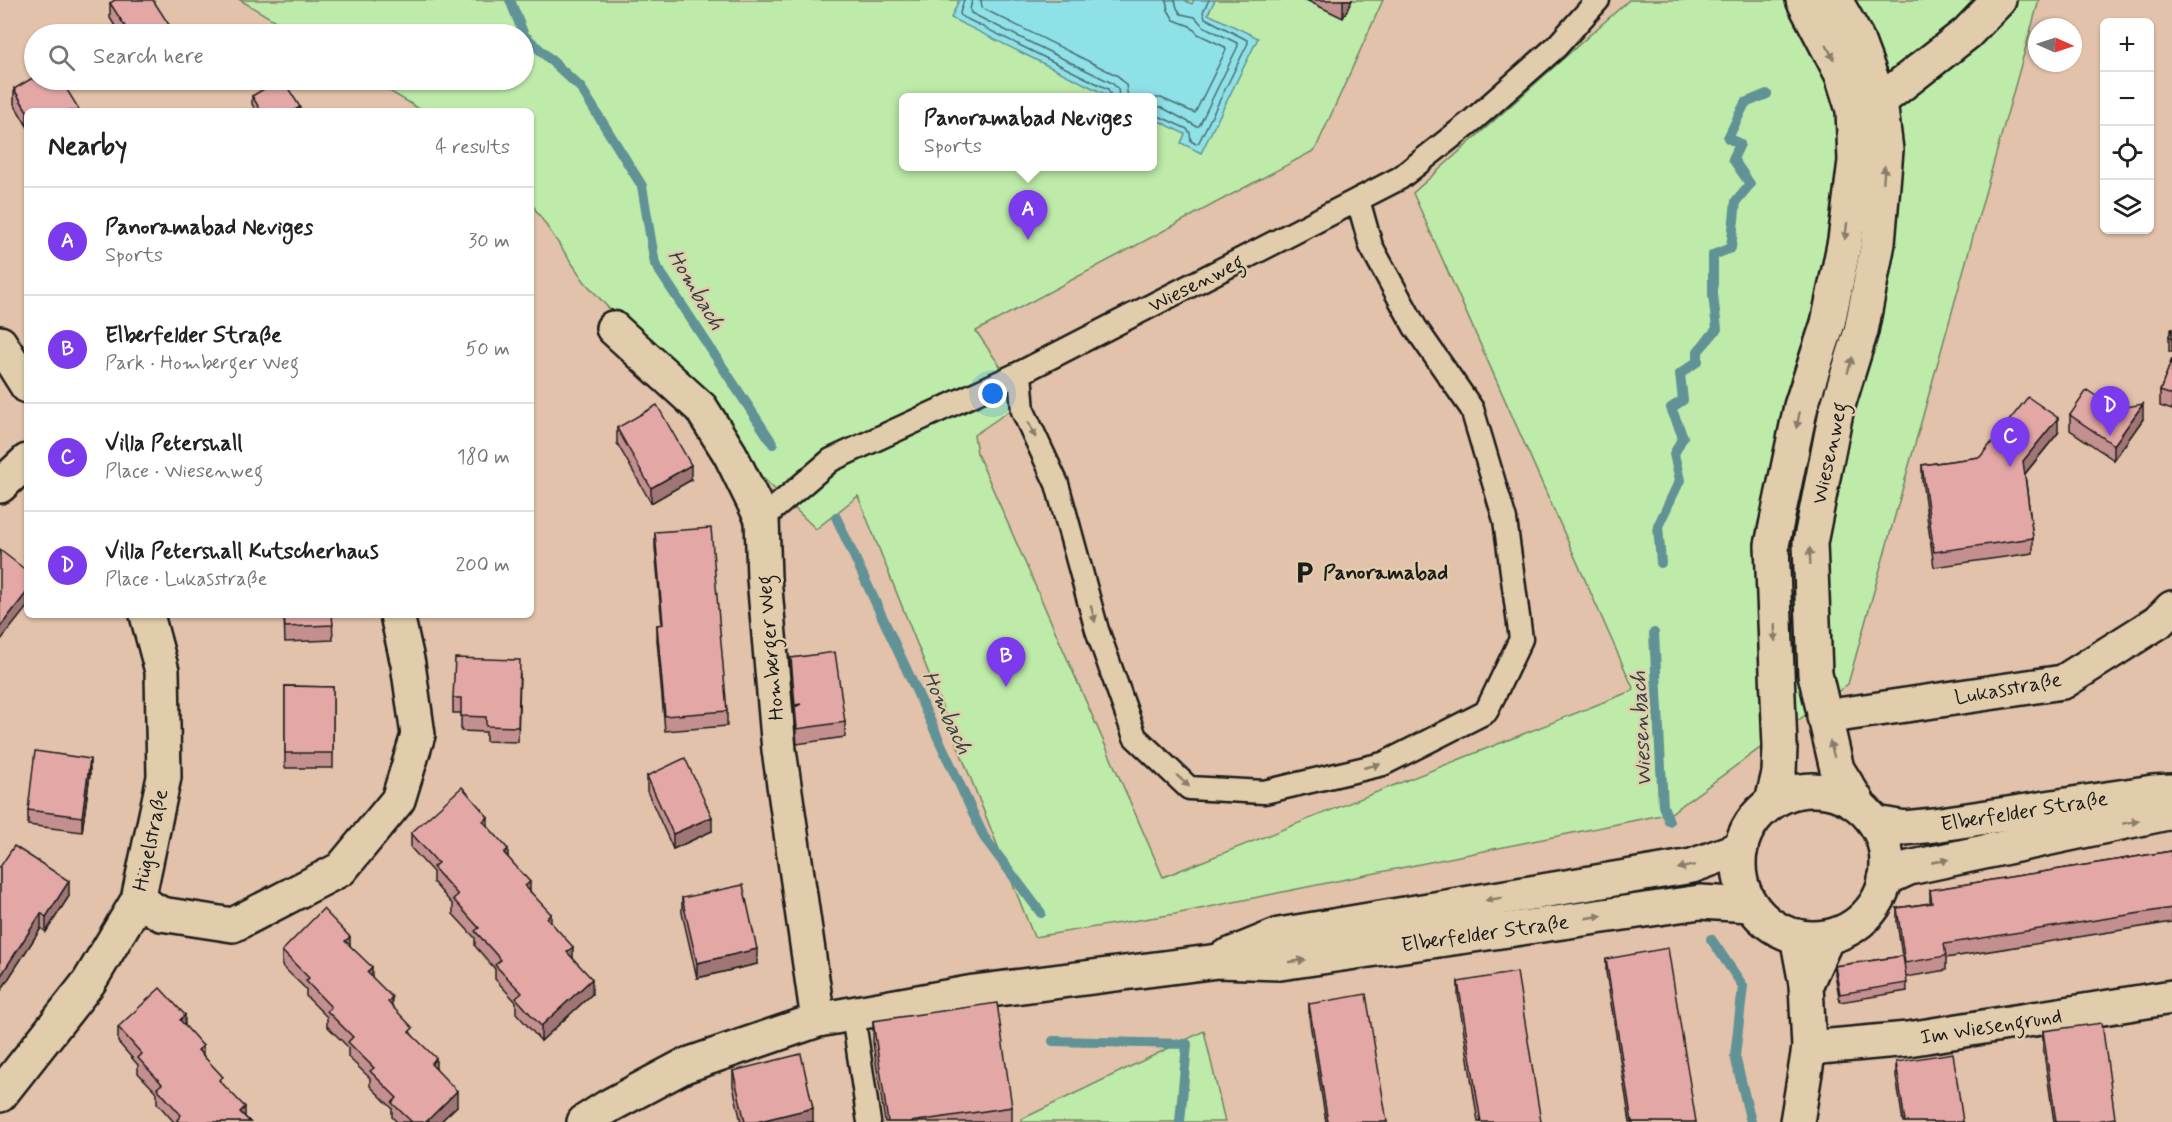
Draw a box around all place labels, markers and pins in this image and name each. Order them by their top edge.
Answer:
pin: A [1008,190,1048,240]
pin: D [2090,386,2130,436]
pin: C [1990,418,2030,467]
parking icon: Panoramabad [1292,559,1318,585]
place label: Panoramabad [1323,559,1448,587]
pin: B [986,638,1026,687]

